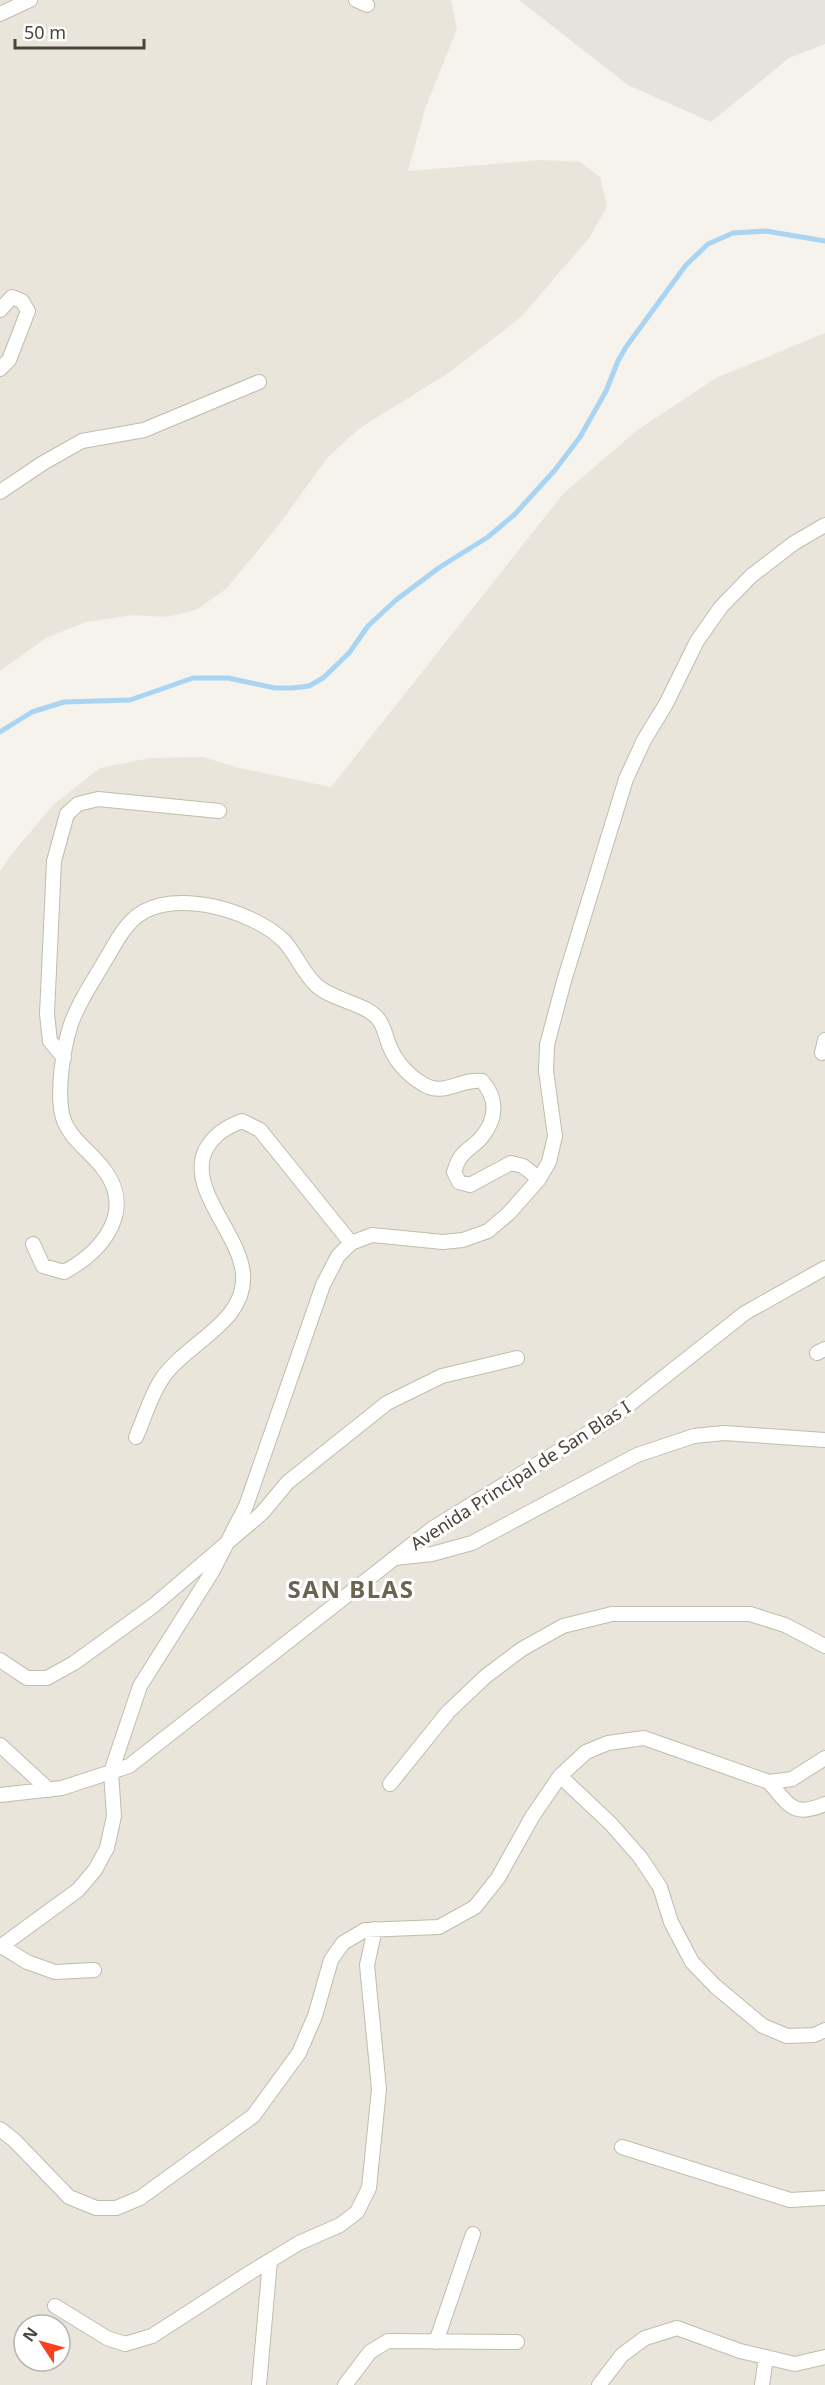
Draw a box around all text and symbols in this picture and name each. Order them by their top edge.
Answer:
scale bar [15,12,144,50]
text: 50 m [24,20,66,44]
street label: Avenida Principal de San Blas I [405,1395,635,1555]
district label: SAN BLAS [288,1572,414,1605]
north arrow [12,2313,72,2373]
text: N [17,2322,43,2346]

